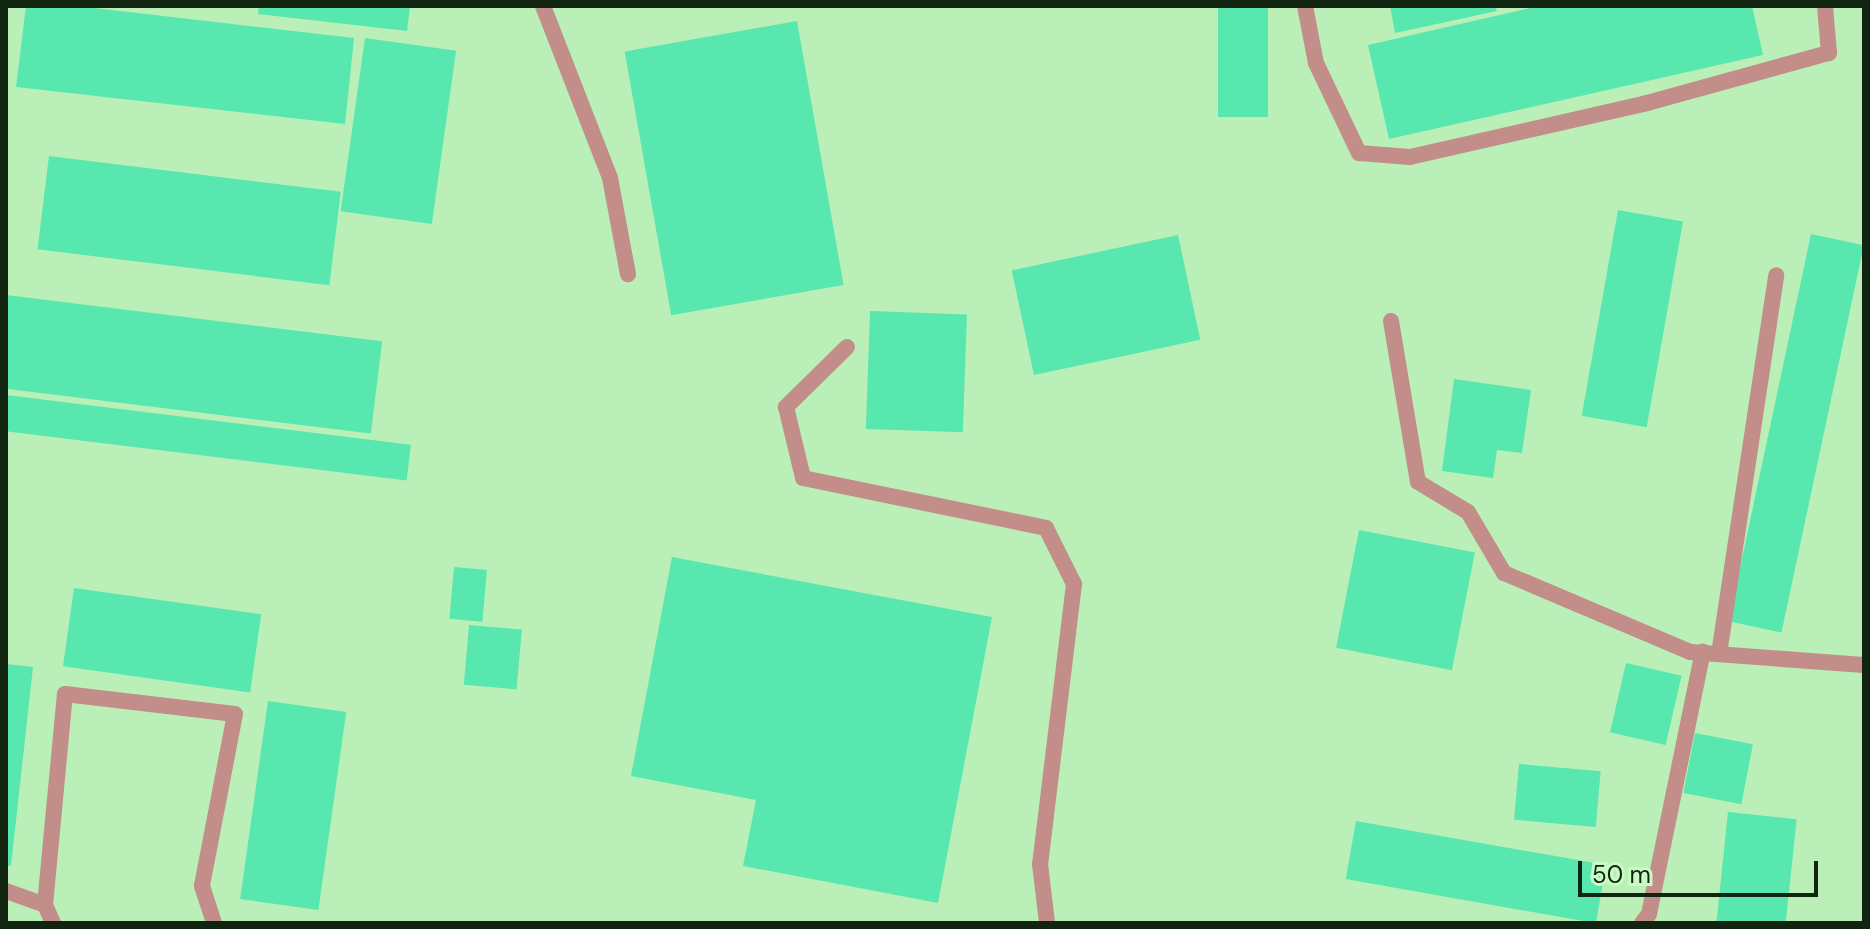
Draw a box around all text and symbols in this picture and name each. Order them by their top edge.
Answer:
scale bar [1582,845,1822,895]
text: 50 m [1592,859,1651,890]

